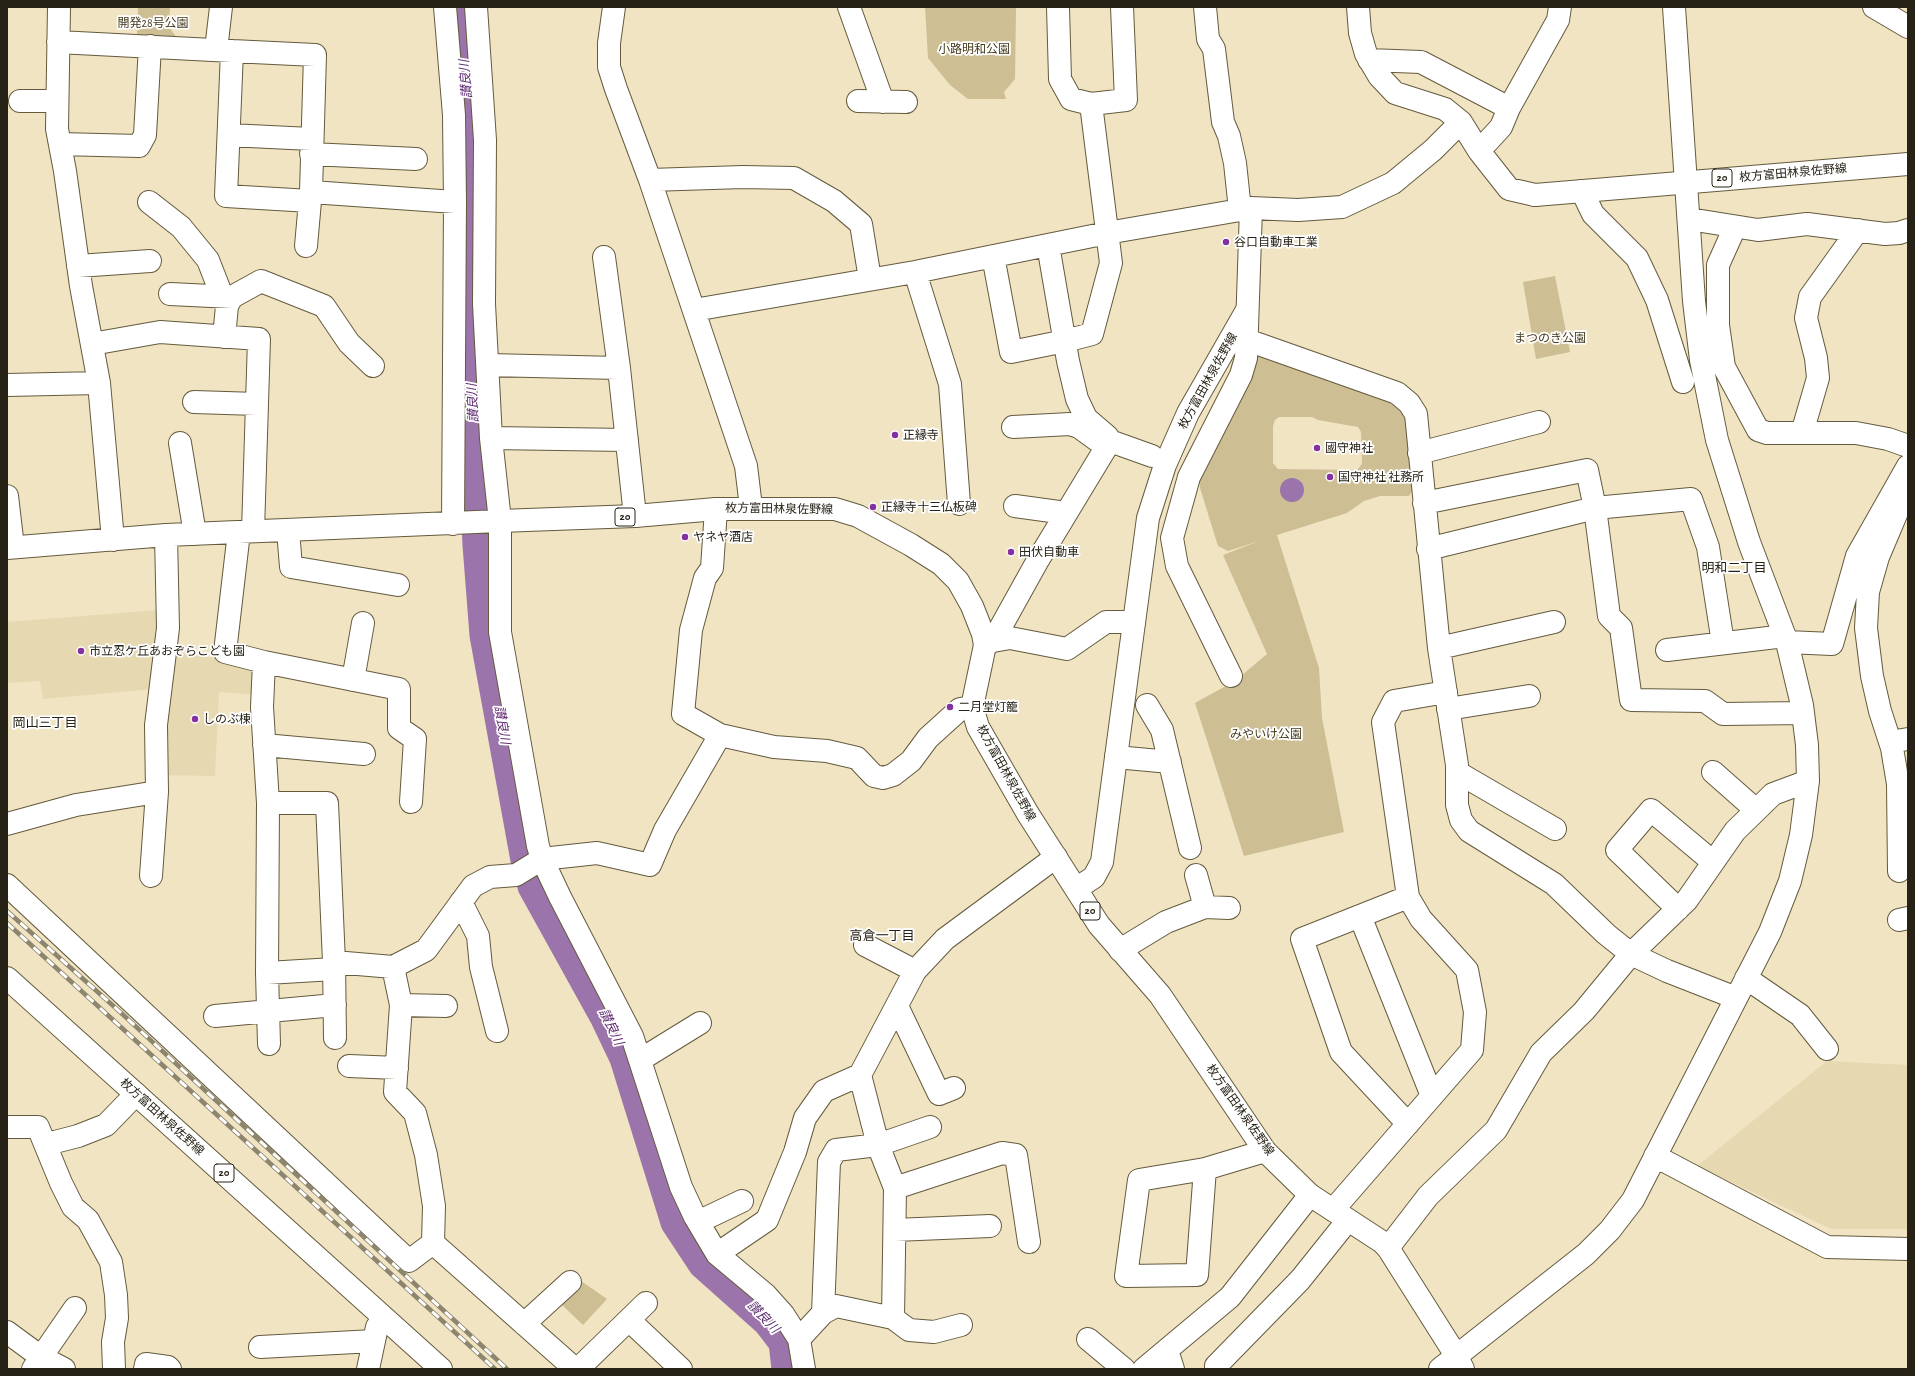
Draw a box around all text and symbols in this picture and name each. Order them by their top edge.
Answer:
park label: 開発28号公園 [117,16,189,30]
park label: 小路明和公園 [938,42,1010,56]
water label: 讃良川 [457,59,475,99]
street label: 枚方富田林泉佐野線 [1739,161,1847,185]
road number: 20 [1712,169,1732,187]
place label: 谷口自動車工業 [1234,235,1318,249]
marker: 谷口自動車工業 [1221,237,1231,247]
street label: 枚方富田林泉佐野線 [1176,330,1240,432]
park label: まつのき公園 [1514,331,1586,345]
water label: 讃良川 [464,383,482,423]
place label: 正縁寺 [903,428,939,442]
marker: 正縁寺 [890,430,900,440]
place label: 國守神社 [1325,441,1373,455]
marker: 國守神社 [1312,443,1322,453]
place label: 国守神社 社務所 [1338,470,1424,484]
marker: 国守神社 社務所 [1325,472,1335,482]
place label: 正縁寺十三仏板碑 [881,500,977,514]
street label: 枚方富田林泉佐野線 [725,501,833,517]
marker: 正縁寺十三仏板碑 [868,502,878,512]
road number: 20 [615,508,635,526]
place label: ヤネヤ酒店 [693,530,753,544]
marker: ヤネヤ酒店 [680,532,690,542]
place label: 田伏自動車 [1019,545,1079,559]
marker: 田伏自動車 [1006,547,1016,557]
district label: 明和二丁目 [1702,560,1766,576]
place label: 市立忍ケ丘あおぞらこども園 [89,644,245,658]
marker: 市立忍ケ丘あおぞらこども園 [76,646,86,656]
place label: 二月堂灯籠 [958,700,1018,714]
marker: 二月堂灯籠 [945,702,955,712]
water label: 讃良川 [491,704,513,746]
place label: しのぶ棟 [203,712,251,726]
marker: しのぶ棟 [190,714,200,724]
district label: 岡山三丁目 [13,715,77,731]
street label: 枚方富田林泉佐野線 [974,722,1038,824]
park label: みやいけ公園 [1230,727,1302,741]
road number: 20 [1080,902,1100,920]
district label: 高倉一丁目 [850,928,914,944]
water label: 讃良川 [595,1006,627,1048]
street label: 枚方富田林泉佐野線 [1203,1062,1277,1158]
street label: 枚方富田林泉佐野線 [117,1076,207,1158]
road number: 20 [214,1164,234,1182]
water label: 讃良川 [744,1298,782,1336]

